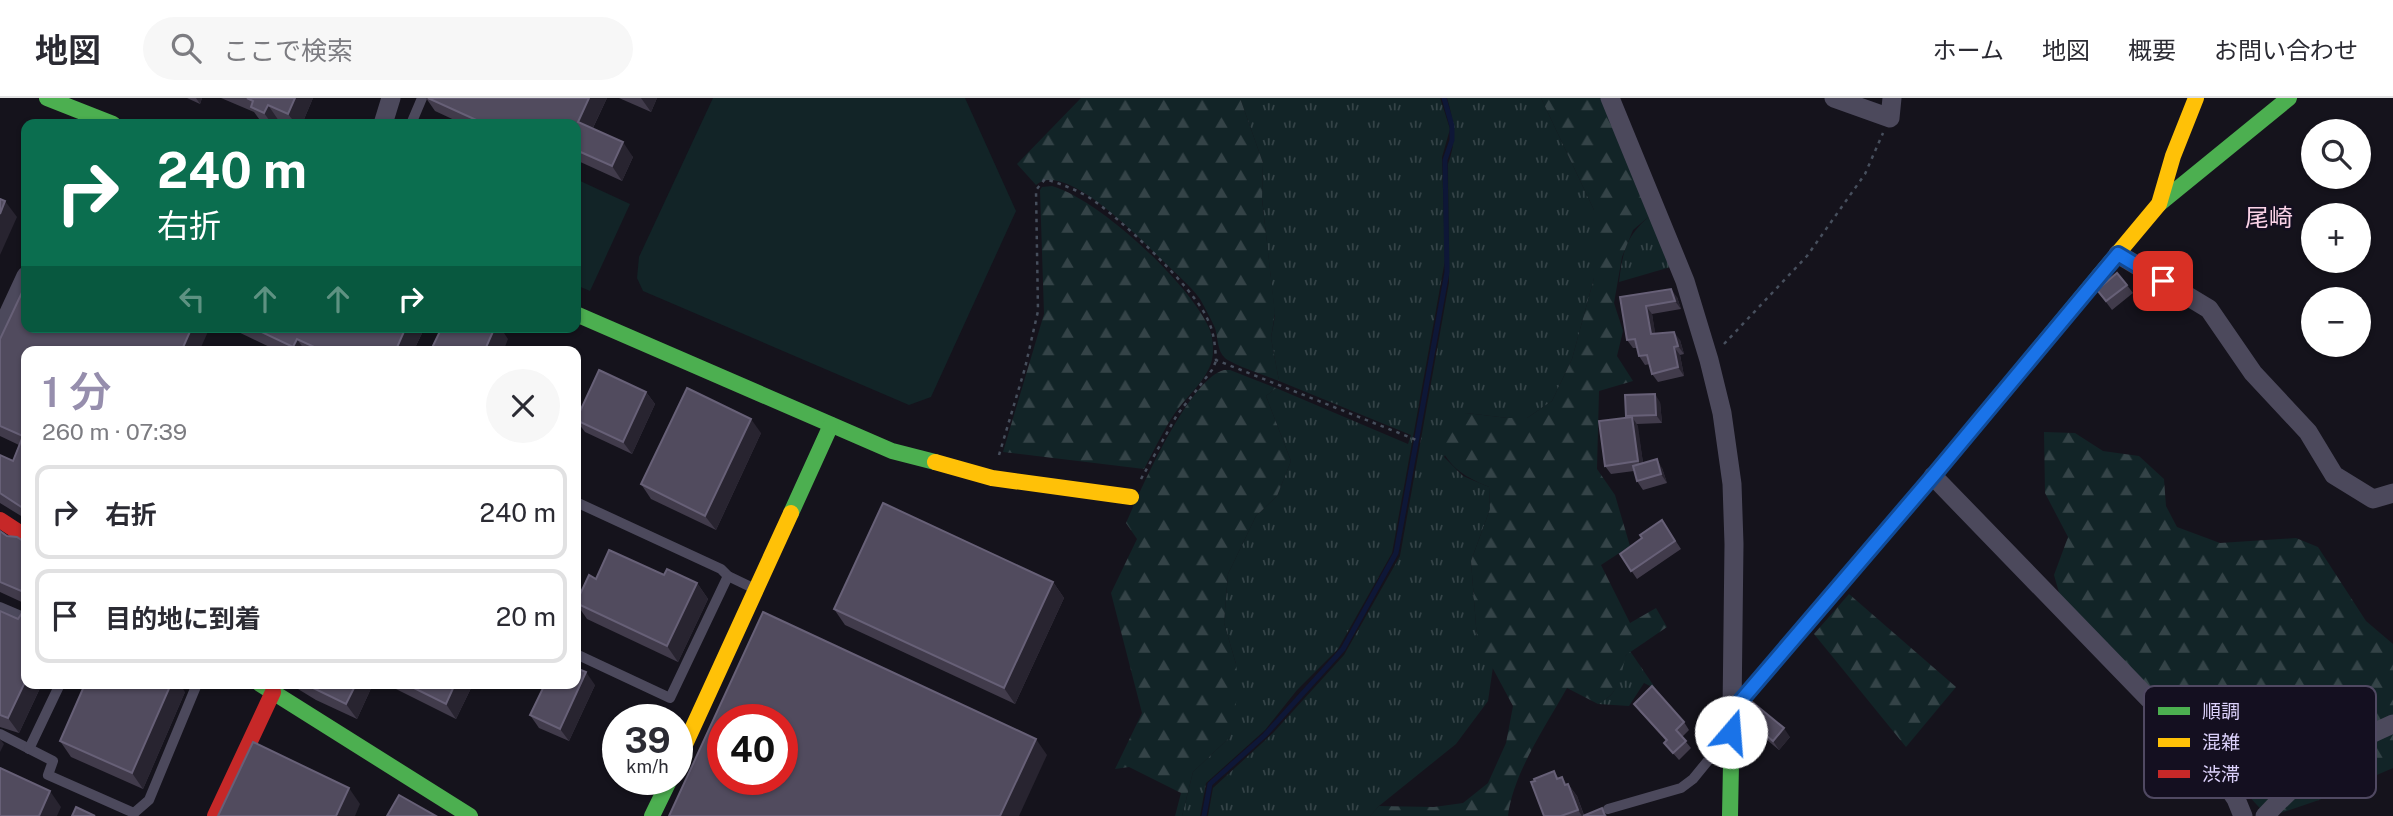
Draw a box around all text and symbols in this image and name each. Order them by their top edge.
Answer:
search box [143,17,633,80]
icon: search [167,29,205,67]
text: 地図 [35,31,101,69]
text: ここで検索 [223,35,353,66]
text: ホーム [1933,36,2004,64]
text: 地図 [2042,36,2090,64]
text: 概要 [2128,36,2176,64]
text: お問い合わせ [2214,36,2358,64]
map controls [2301,119,2371,357]
button: search [2301,119,2371,189]
text: 240 m [157,141,307,199]
icon: right [42,147,133,238]
district label: 尾崎 [2245,203,2293,231]
button: + [2301,203,2371,273]
text: 右折 [157,207,221,244]
pin [2133,251,2193,311]
icon: arrive [2144,262,2182,300]
icon: left [173,280,211,318]
icon: ahead [246,280,284,318]
icon: ahead [319,280,357,318]
icon: right [392,280,430,318]
button: − [2301,287,2371,357]
text: 1 分 [42,367,111,416]
button: close [486,369,560,443]
text: 260 m · 07:39 [42,418,187,445]
icon: right [46,493,84,531]
text: 240 m [479,497,556,528]
text: 右折 [105,499,157,530]
icon: arrive [46,597,84,635]
text: 20 m [496,601,556,632]
text: 目的地に到着 [105,603,261,634]
legend [2144,686,2376,798]
position arrow [1694,695,1768,769]
text: 順調 [2202,700,2240,722]
speed limit sign: 40 [707,704,798,795]
text: 39 [624,720,671,761]
text: 混雑 [2202,731,2240,753]
text: km/h [626,756,669,777]
text: 渋滞 [2202,763,2240,785]

